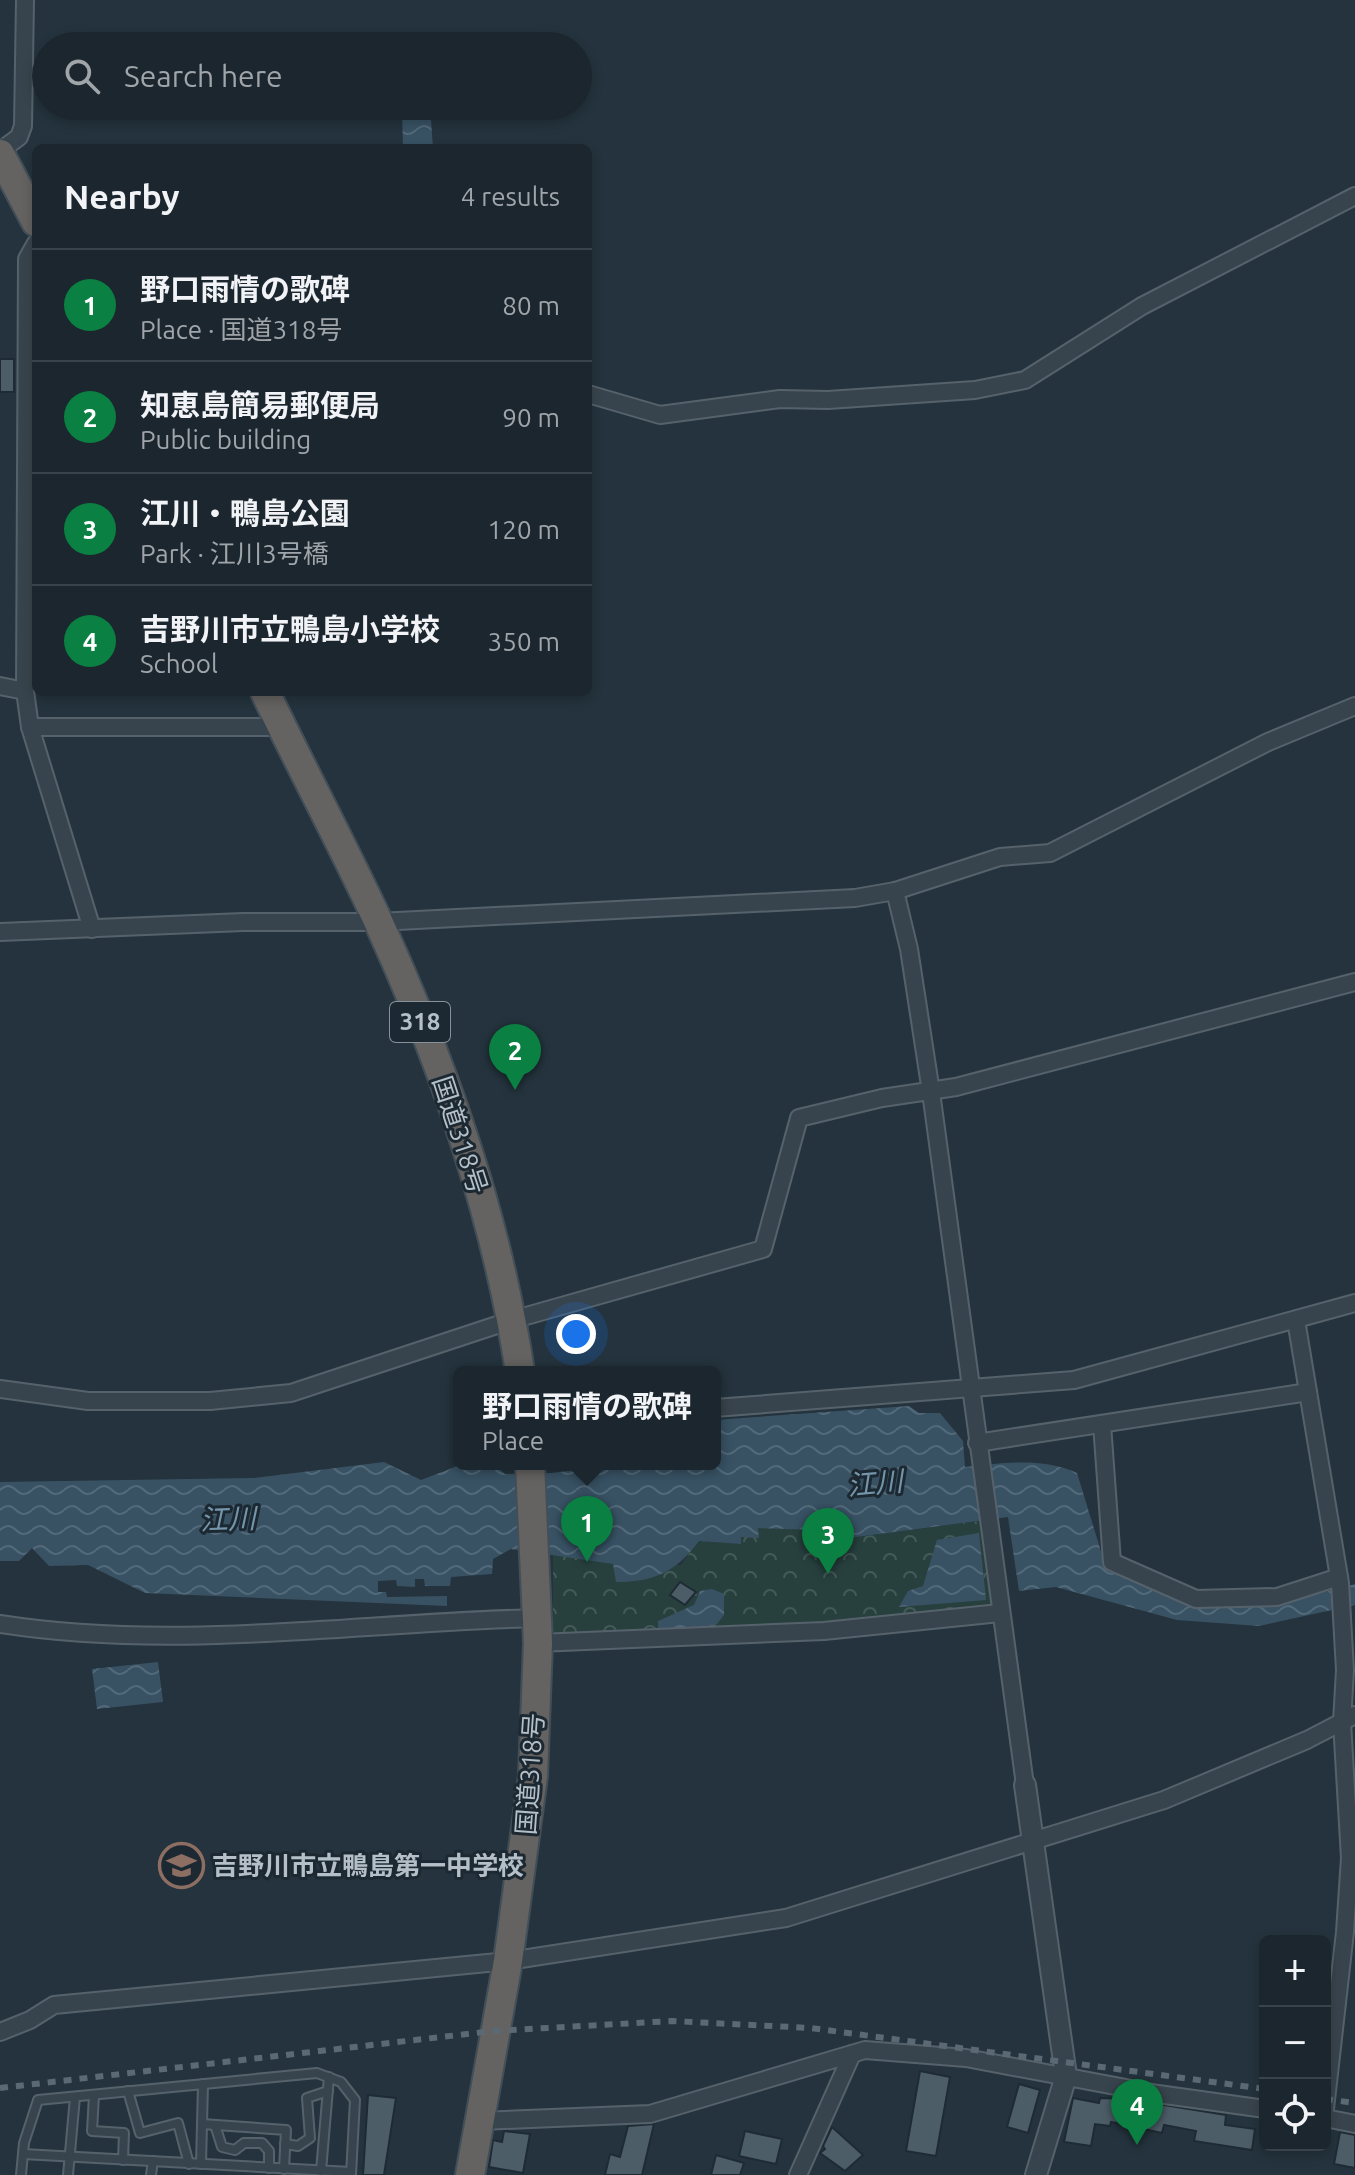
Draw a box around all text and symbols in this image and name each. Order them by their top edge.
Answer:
search box [32,32,592,120]
icon: search [60,54,104,98]
text: Search here [124,59,283,93]
text: Nearby [64,177,179,215]
text: 4 results [461,182,560,211]
text: 野口雨情の歌碑 [140,272,350,306]
text: 1 [83,291,97,320]
text: 80 m [502,291,560,320]
text: Place · 国道318号 [140,315,342,344]
text: 知恵島簡易郵便局 [140,388,380,422]
text: 2 [83,403,97,432]
text: 90 m [502,403,560,432]
text: Public building [140,425,311,454]
text: 江川・鴨島公園 [140,496,350,530]
text: 3 [83,515,97,544]
text: 120 m [488,515,560,544]
text: Park · 江川3号橋 [140,539,329,568]
text: 吉野川市立鴨島小学校 [140,612,440,646]
text: 4 [83,627,97,656]
text: 350 m [488,627,560,656]
text: School [140,649,218,678]
road number: 318 [390,1002,450,1042]
pin: 2 [489,1024,541,1090]
street label: 国道318号 [428,1072,493,1197]
your location [556,1314,596,1354]
popup [453,1366,721,1470]
text: 野口雨情の歌碑 [482,1389,692,1423]
text: Place [482,1426,544,1455]
water label: 江川 [846,1464,907,1500]
pin: 1 [561,1496,613,1562]
water label: 江川 [199,1502,259,1535]
pin: 3 [802,1508,854,1574]
street label: 国道318号 [511,1712,548,1836]
school or university icon: 吉野川市立鴨島第一中学校 [157,1842,205,1890]
place label: 吉野川市立鴨島第一中学校 [212,1851,524,1880]
map controls [1259,1935,1331,2151]
button: + [1259,1935,1331,2007]
button: − [1259,2007,1331,2079]
pin: 4 [1111,2079,1163,2145]
button: locate [1259,2079,1331,2151]

